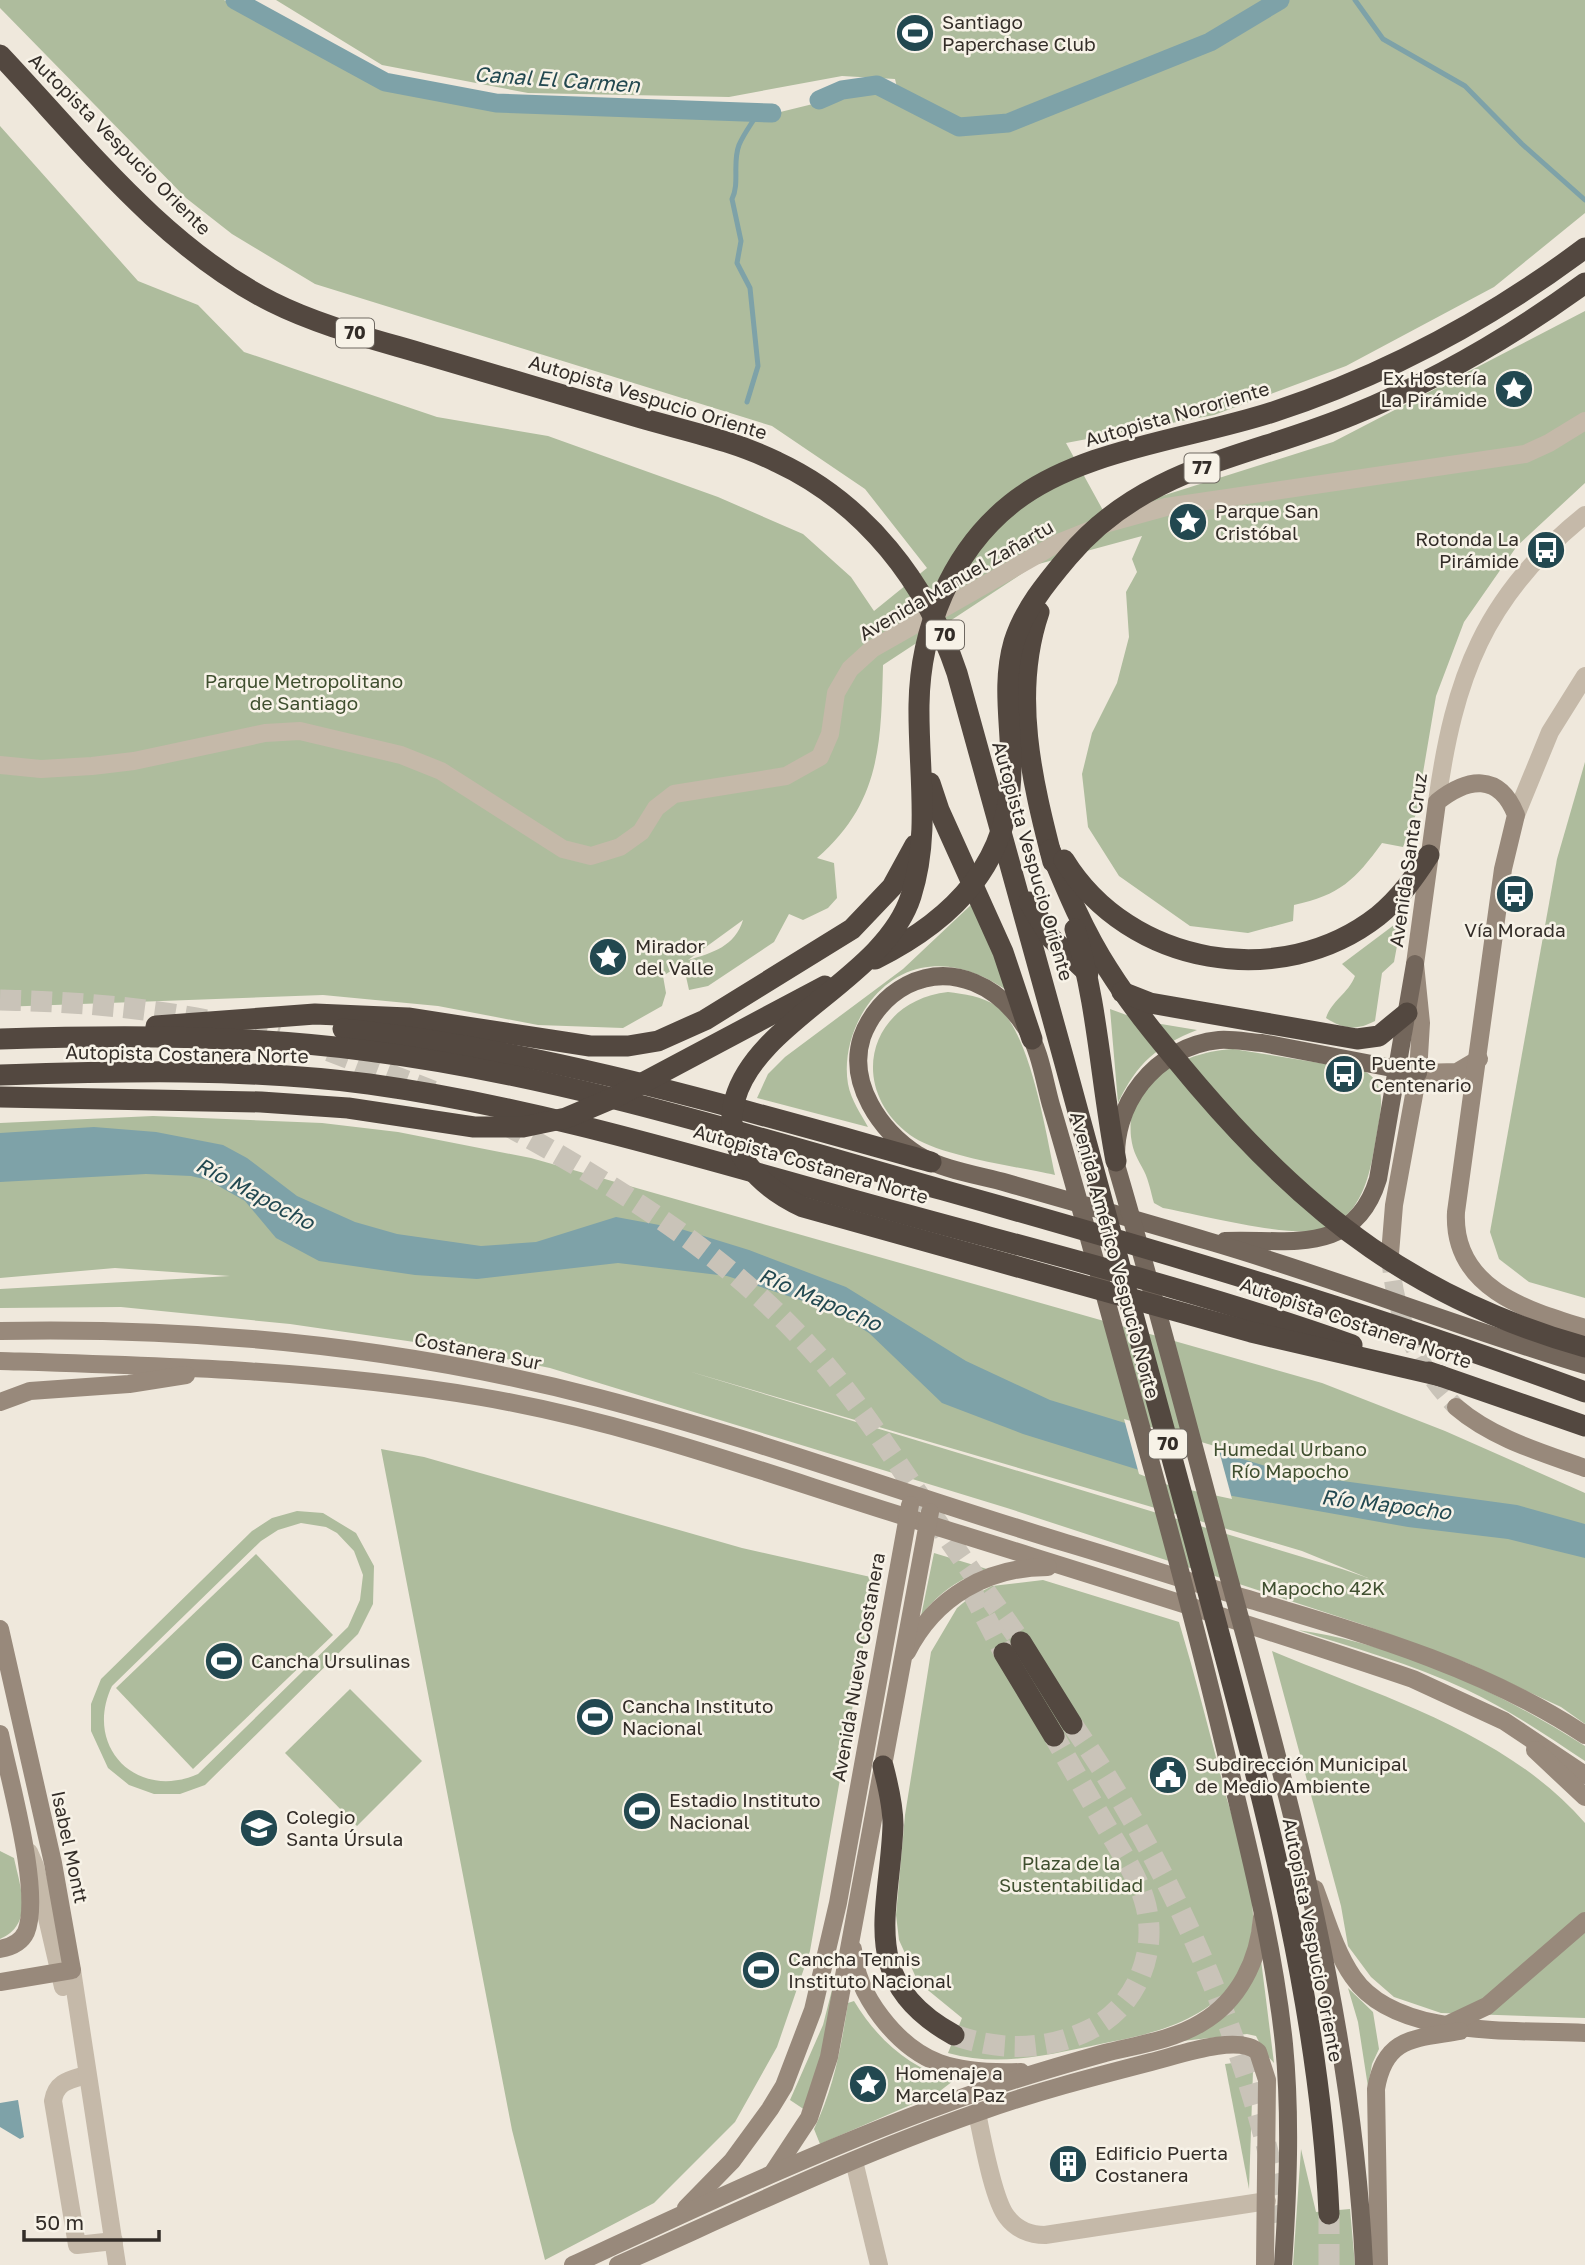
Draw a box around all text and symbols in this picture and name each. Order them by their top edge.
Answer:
place label: Santiago Paperchase Club [942,10,1096,55]
sports icon: Santiago Paperchase Club [894,12,936,54]
street label: Autopista Vespucio Oriente [25,48,216,239]
water label: Canal El Carmen [474,60,642,98]
road number: 70 [336,318,374,348]
street label: Autopista Vespucio Oriente [526,349,770,444]
place label: Ex Hostería La Pirámide [1380,366,1487,411]
place icon: Ex Hostería La Pirámide [1493,368,1535,410]
street label: Autopista Nororiente [1082,376,1272,451]
road number: 77 [1184,454,1220,482]
place label: Parque San Cristóbal [1215,499,1319,544]
place icon: Parque San Cristóbal [1167,501,1209,543]
street label: Avenida Manuel Zañartu [855,515,1057,645]
place label: Rotonda La Pirámide [1415,527,1519,572]
bus stop icon: Rotonda La Pirámide [1525,529,1567,571]
road number: 70 [926,620,964,650]
park label: Parque Metropolitano de Santiago [205,669,403,714]
street label: Autopista Vespucio Oriente [988,739,1079,983]
street label: Avenida Santa Cruz [1384,771,1431,949]
bus stop icon: Vía Morada [1494,873,1536,915]
place label: Vía Morada [1464,918,1566,941]
place label: Mirador del Valle [635,934,714,979]
place icon: Mirador del Valle [587,936,629,978]
street label: Autopista Costanera Norte [65,1040,309,1067]
place label: Puente Centenario [1371,1051,1471,1096]
bus stop icon: Puente Centenario [1323,1053,1365,1095]
street label: Avenida Américo Vespucio Norte [1066,1109,1165,1401]
street label: Autopista Costanera Norte [691,1119,931,1208]
water label: Río Mapocho [192,1151,320,1236]
water label: Río Mapocho [755,1262,887,1337]
street label: Autopista Costanera Norte [1237,1272,1475,1373]
street label: Costanera Sur [412,1327,544,1374]
road number: 70 [1149,1429,1187,1458]
park label: Humedal Urbano Río Mapocho [1213,1437,1367,1482]
water label: Río Mapocho [1320,1483,1454,1525]
street label: Avenida Nueva Costanera [826,1551,889,1783]
park label: Mapocho 42K [1261,1576,1385,1599]
sports icon: Cancha Ursulinas [203,1640,245,1682]
place label: Cancha Ursulinas [251,1649,410,1672]
place label: Cancha Instituto Nacional [622,1694,773,1739]
sports icon: Cancha Instituto Nacional [574,1696,616,1738]
place label: Subdirección Municipal de Medio Ambiente [1195,1752,1408,1797]
public building icon: Subdirección Municipal de Medio Ambiente [1147,1754,1189,1796]
street label: Isabel Montt [47,1788,94,1905]
place label: Estadio Instituto Nacional [669,1788,820,1833]
sports icon: Estadio Instituto Nacional [621,1790,663,1832]
place label: Colegio Santa Úrsula [286,1805,403,1850]
school or university icon: Colegio Santa Úrsula [238,1807,280,1849]
street label: Autopista Vespucio Oriente [1279,1816,1348,2064]
park label: Plaza de la Sustentabilidad [999,1851,1143,1896]
place label: Cancha Tennis Instituto Nacional [788,1947,952,1992]
sports icon: Cancha Tennis Instituto Nacional [740,1949,782,1991]
place label: Homenaje a Marcela Paz [895,2061,1005,2106]
place icon: Homenaje a Marcela Paz [847,2063,889,2105]
place label: Edificio Puerta Costanera [1095,2141,1228,2186]
building icon: Edificio Puerta Costanera [1047,2143,1089,2185]
scale bar [24,2198,159,2242]
text: 50 m [35,2209,84,2235]

